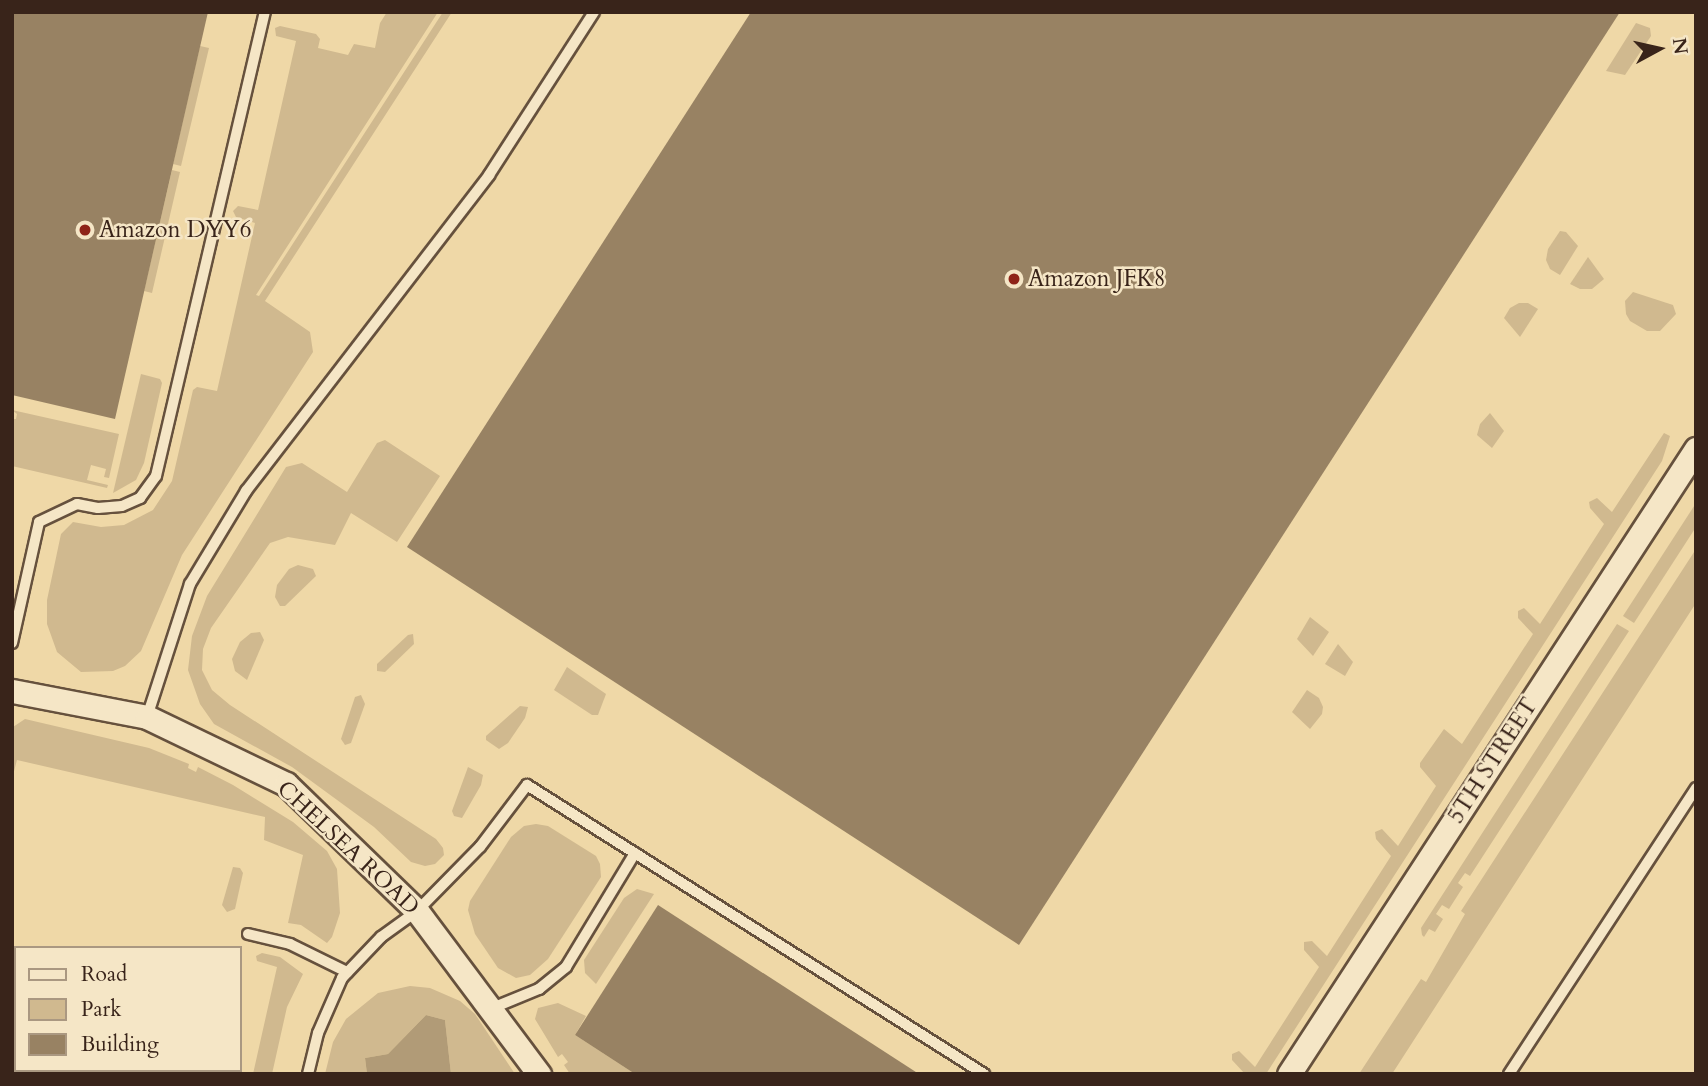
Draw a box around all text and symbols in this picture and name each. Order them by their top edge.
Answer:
north arrow [1624,14,1694,84]
text: N [1666,36,1694,56]
place label: Amazon DYY6 [99,216,251,244]
marker: Amazon DYY6 [77,222,93,238]
place label: Amazon JFK8 [1028,265,1165,293]
marker: Amazon JFK8 [1006,271,1022,287]
street label: 5TH STREET [1442,693,1544,829]
street label: CHELSEA ROAD [271,775,425,921]
legend [14,946,242,1072]
text: Road [81,960,127,989]
text: Park [81,995,121,1024]
text: Building [81,1030,159,1059]

